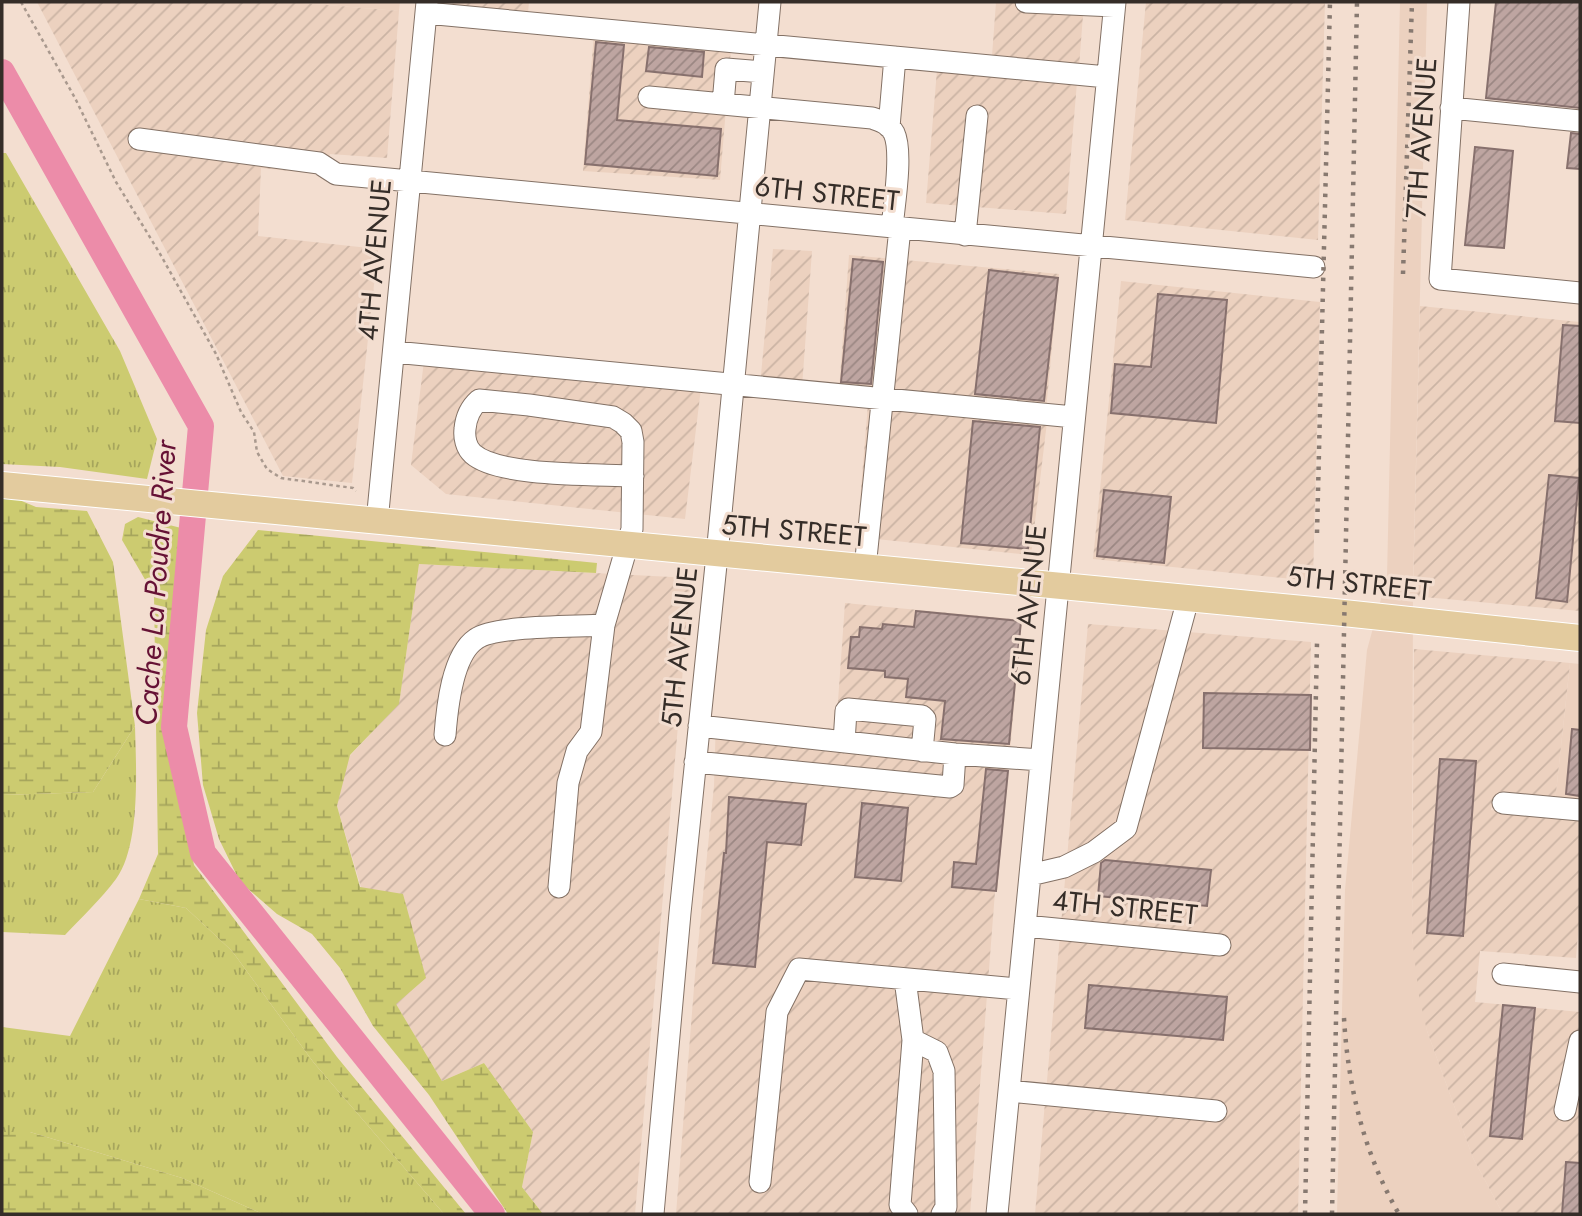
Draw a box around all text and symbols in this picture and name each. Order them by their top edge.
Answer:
street label: 7TH AVENUE [1395,56,1448,220]
street label: 6TH STREET [752,166,901,221]
street label: 4TH AVENUE [347,178,402,342]
water label: Cache La Poudre River [124,437,187,727]
street label: 5TH STREET [720,504,868,557]
street label: 6TH AVENUE [1000,522,1057,688]
street label: 5TH STREET [1285,556,1433,611]
street label: 5TH AVENUE [651,565,708,729]
street label: 4TH STREET [1050,879,1200,935]

